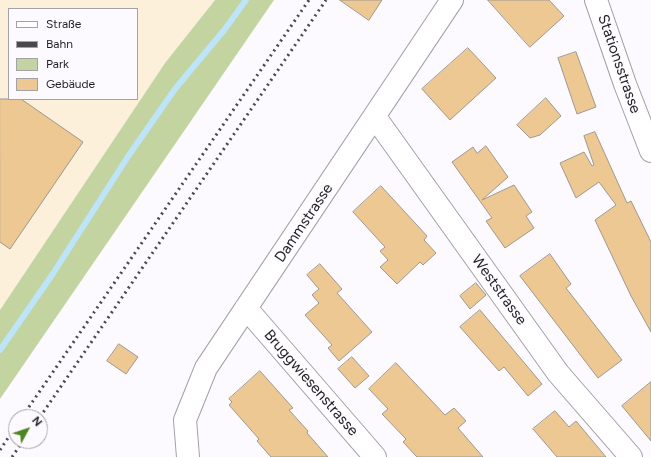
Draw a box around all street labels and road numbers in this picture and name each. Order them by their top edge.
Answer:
street label: Stationsstrasse [594,12,644,116]
street label: Dammstrasse [271,180,337,266]
street label: Weststrasse [468,251,530,329]
street label: Bruggwiesenstrasse [260,326,362,440]

